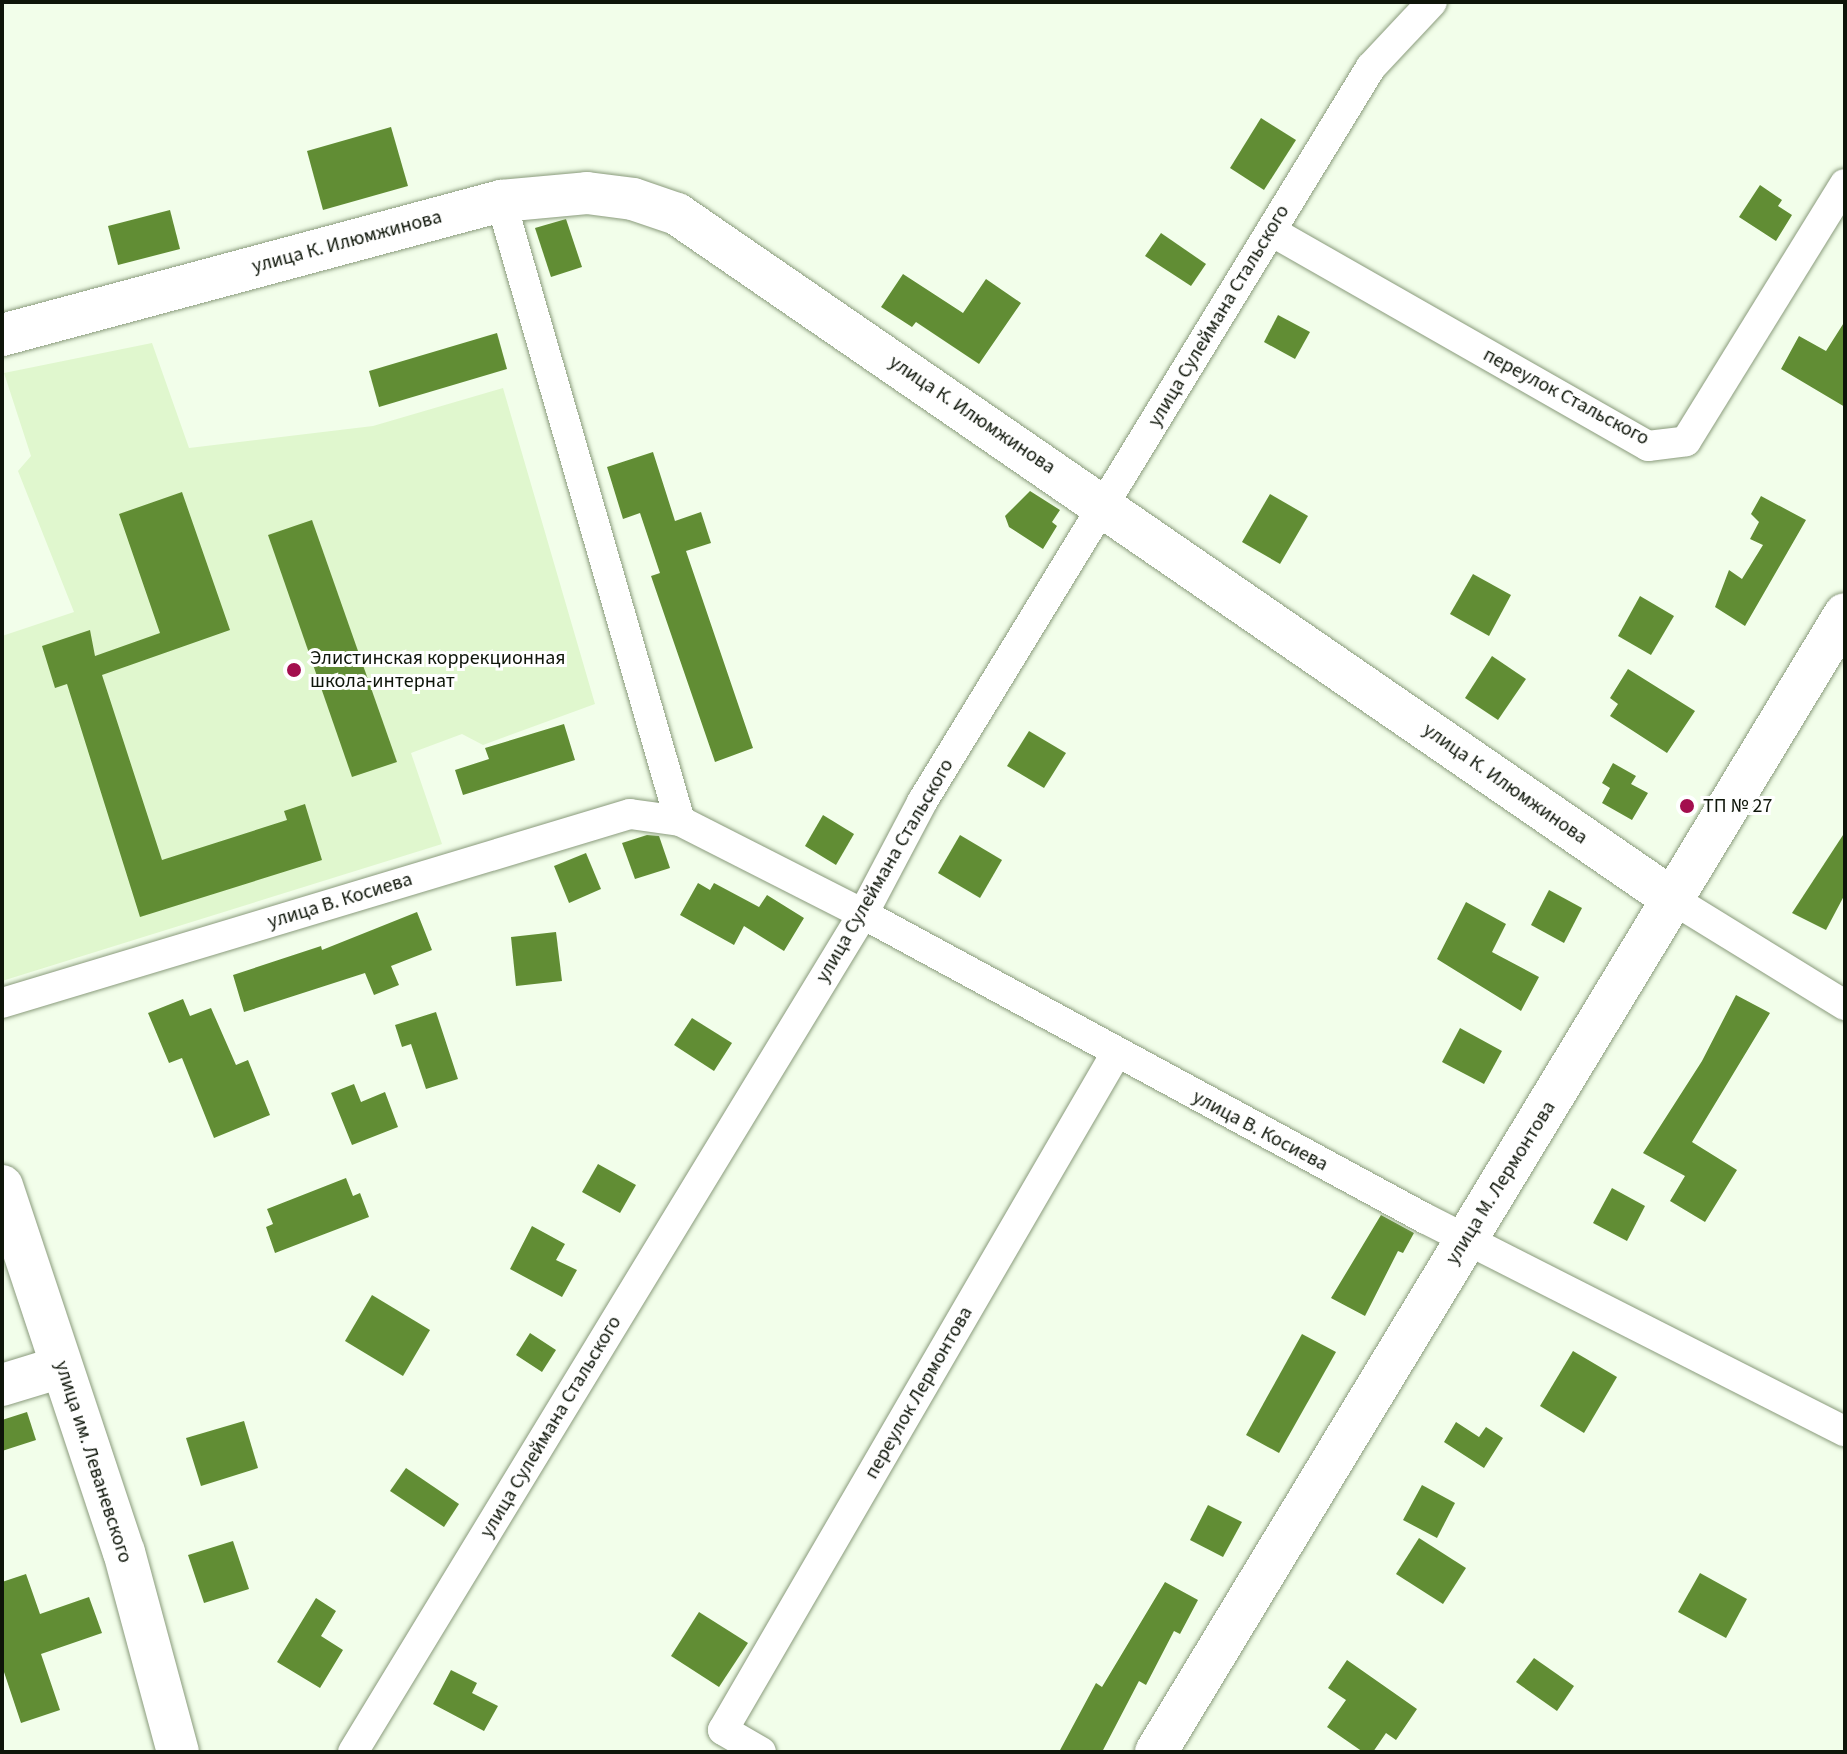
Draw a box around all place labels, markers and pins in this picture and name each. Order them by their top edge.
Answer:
place label: Элистинская коррекционная школа-интернат [310,646,566,693]
marker: Элистинская коррекционная школа-интернат [285,661,303,679]
place label: ТП № 27 [1703,794,1772,818]
marker: ТП № 27 [1678,797,1696,815]

